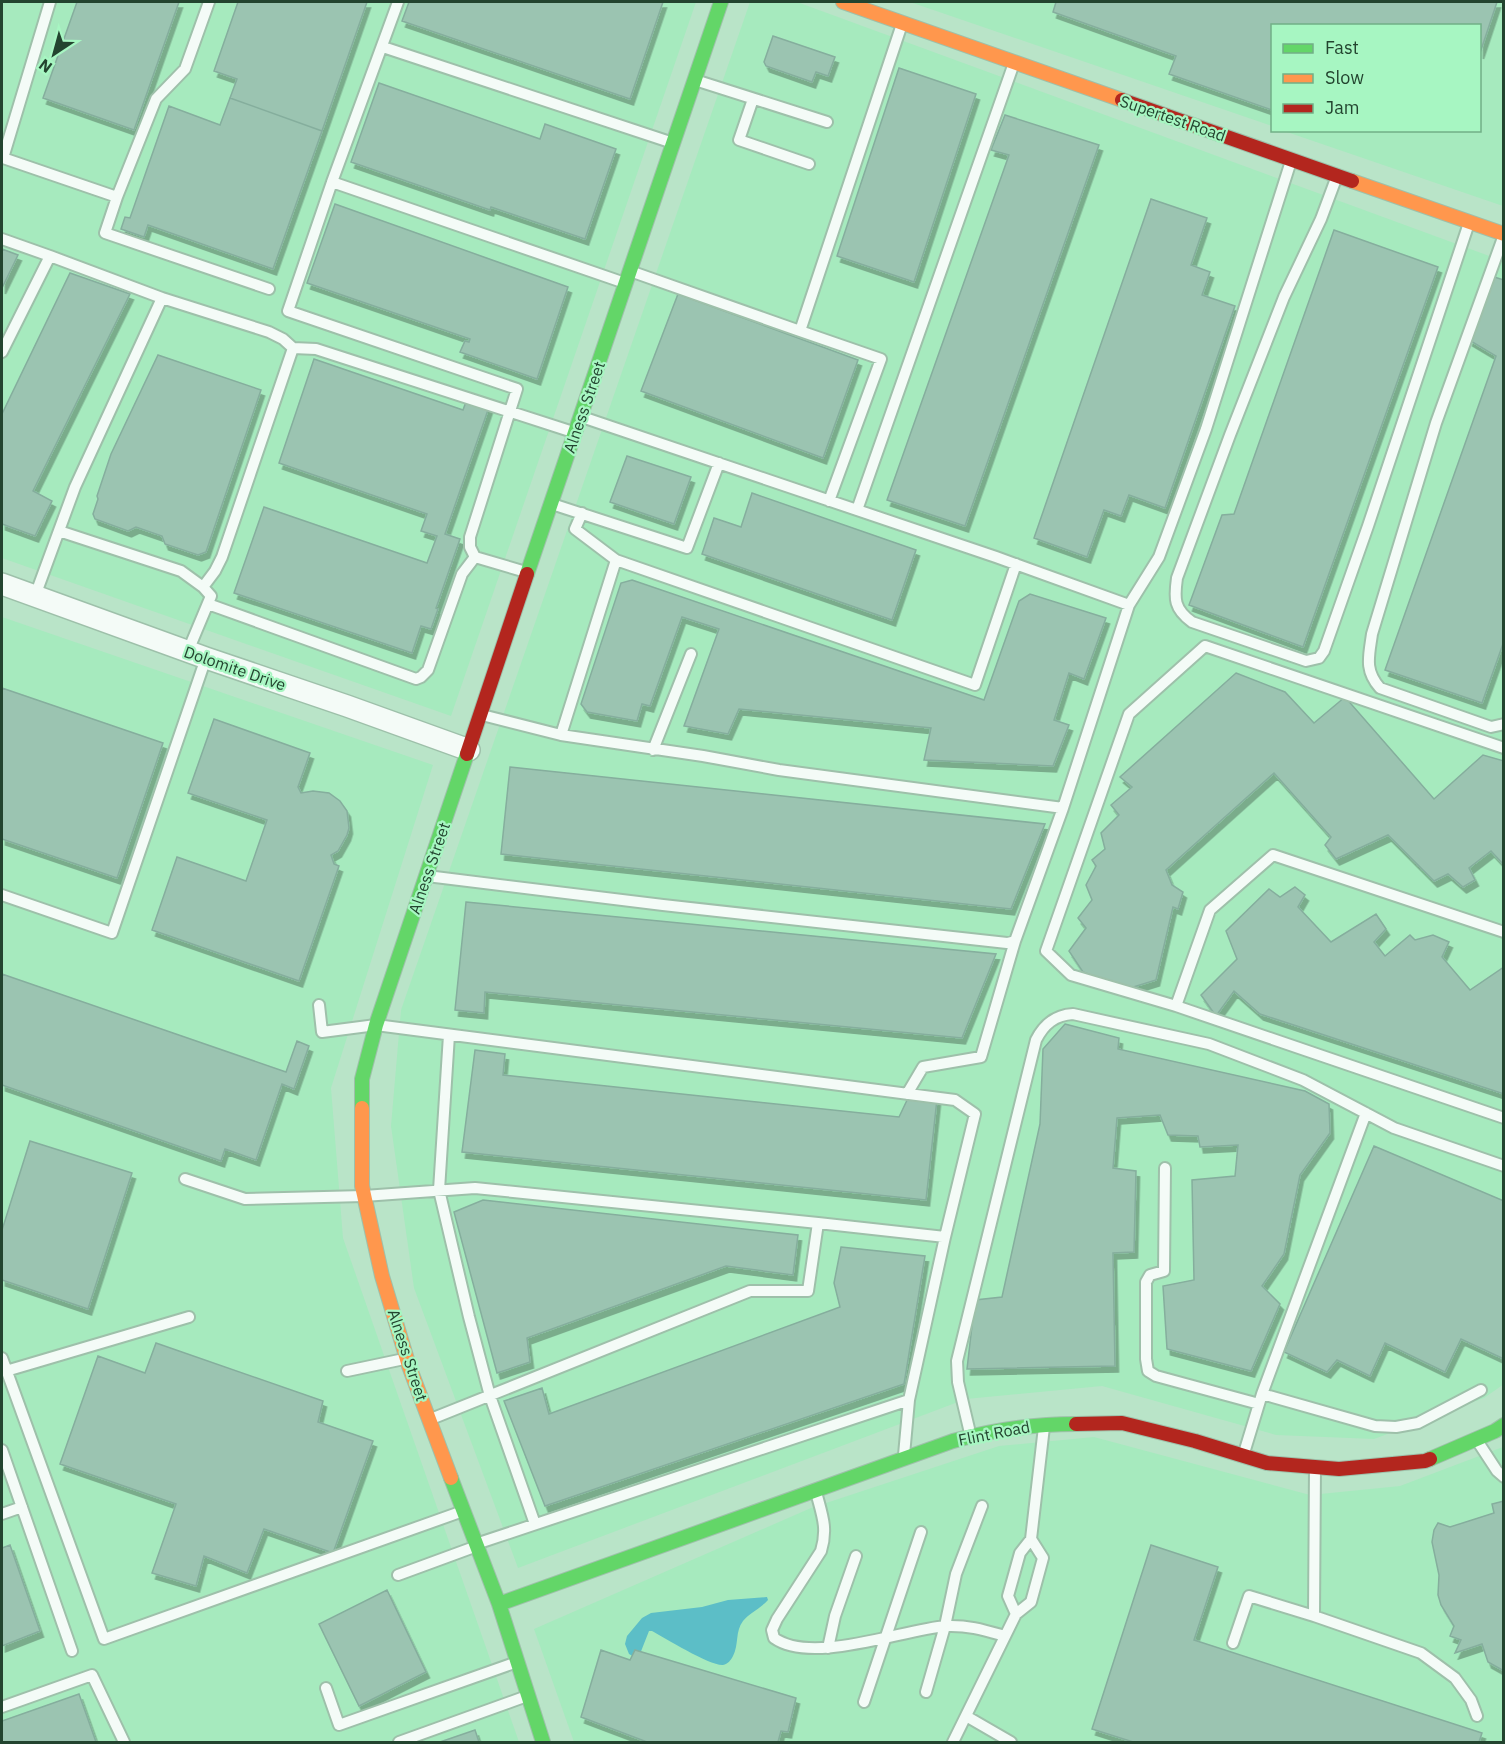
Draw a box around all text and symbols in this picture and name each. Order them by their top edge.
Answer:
north arrow [24,24,84,84]
legend [1271,24,1481,132]
text: Fast [1325,36,1359,59]
text: N [35,55,56,78]
text: Slow [1325,66,1364,89]
street label: Supertest Road [1117,91,1229,145]
text: Jam [1325,96,1360,119]
street label: Alness Street [559,359,609,455]
street label: Dolomite Drive [182,641,289,695]
street label: Alness Street [404,820,454,916]
street label: Alness Street [384,1306,432,1404]
street label: Flint Road [956,1416,1032,1450]

